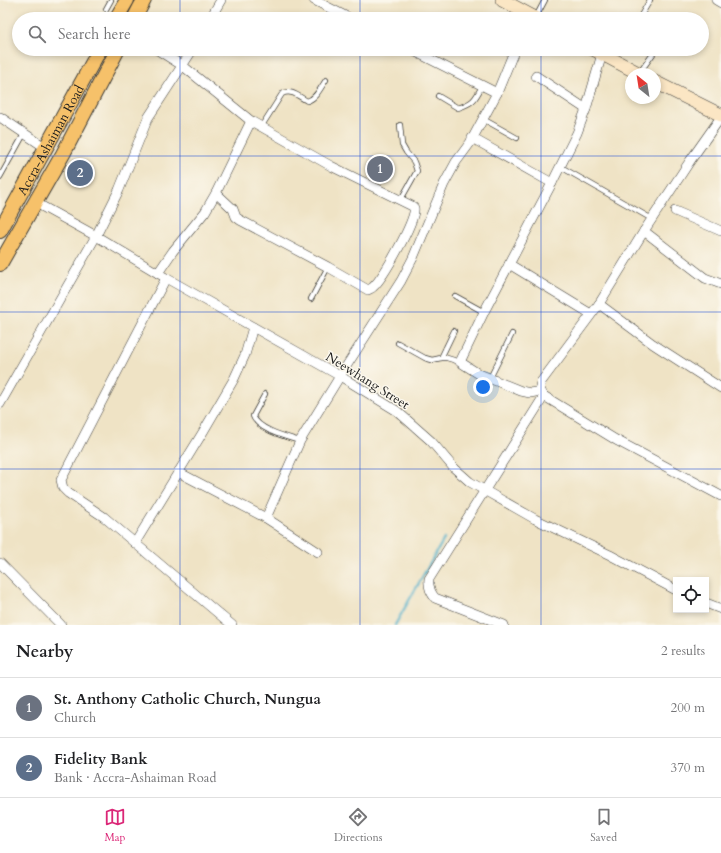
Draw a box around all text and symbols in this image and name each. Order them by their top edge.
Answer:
search box [12,12,709,56]
icon: search [26,23,48,45]
text: Search here [58,24,131,44]
north arrow [625,68,661,104]
street label: Accra-Ashaiman Road [13,82,89,199]
pin: 1 [367,154,393,184]
pin: 2 [67,158,93,188]
street label: Neewhang Street [322,348,413,414]
your location [473,377,493,397]
map controls [673,577,709,613]
button: locate [673,577,709,613]
text: Nearby [16,640,73,663]
text: 2 results [661,642,705,660]
text: St. Anthony Catholic Church, Nungua [54,689,321,709]
text: 1 [26,699,32,717]
text: 200 m [671,699,705,717]
text: Church [54,709,96,727]
text: Fidelity Bank [54,749,148,769]
text: 2 [26,759,32,777]
text: 370 m [671,759,705,777]
text: Bank · Accra-Ashaiman Road [54,769,216,787]
tab: Map [104,806,126,845]
tab: Directions [334,806,382,845]
tab: Saved [590,806,617,845]

